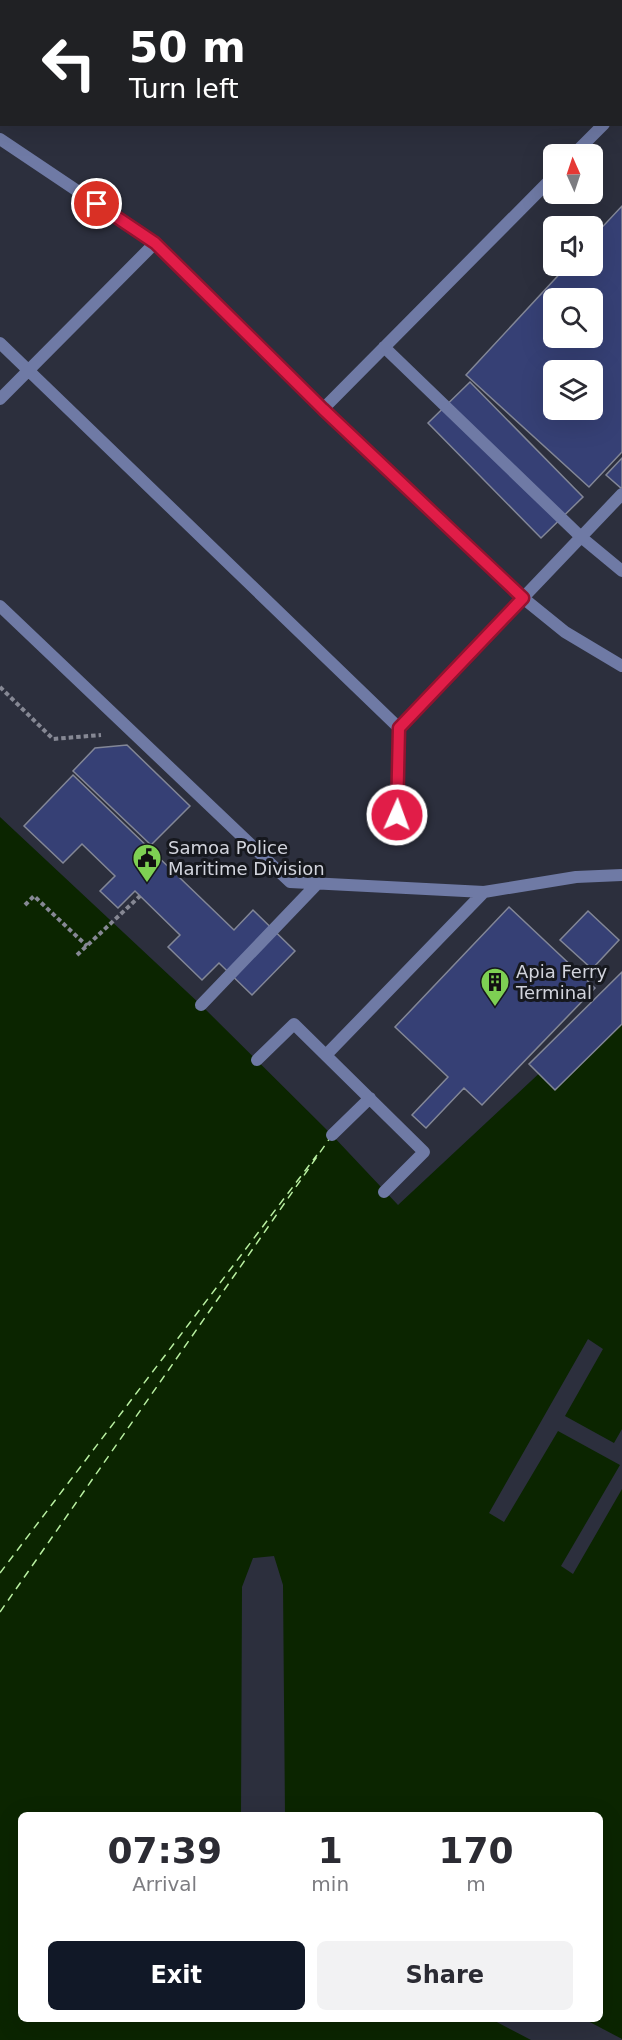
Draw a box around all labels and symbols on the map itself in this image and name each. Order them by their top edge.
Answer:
north arrow [543,144,603,204]
pin [71,178,122,229]
position arrow [365,783,429,847]
place label: Samoa Police Maritime Division [168,837,325,879]
public building icon: Samoa Police Maritime Division [131,842,163,884]
place label: Apia Ferry Terminal [515,961,607,1003]
building icon: Apia Ferry Terminal [479,966,511,1008]

